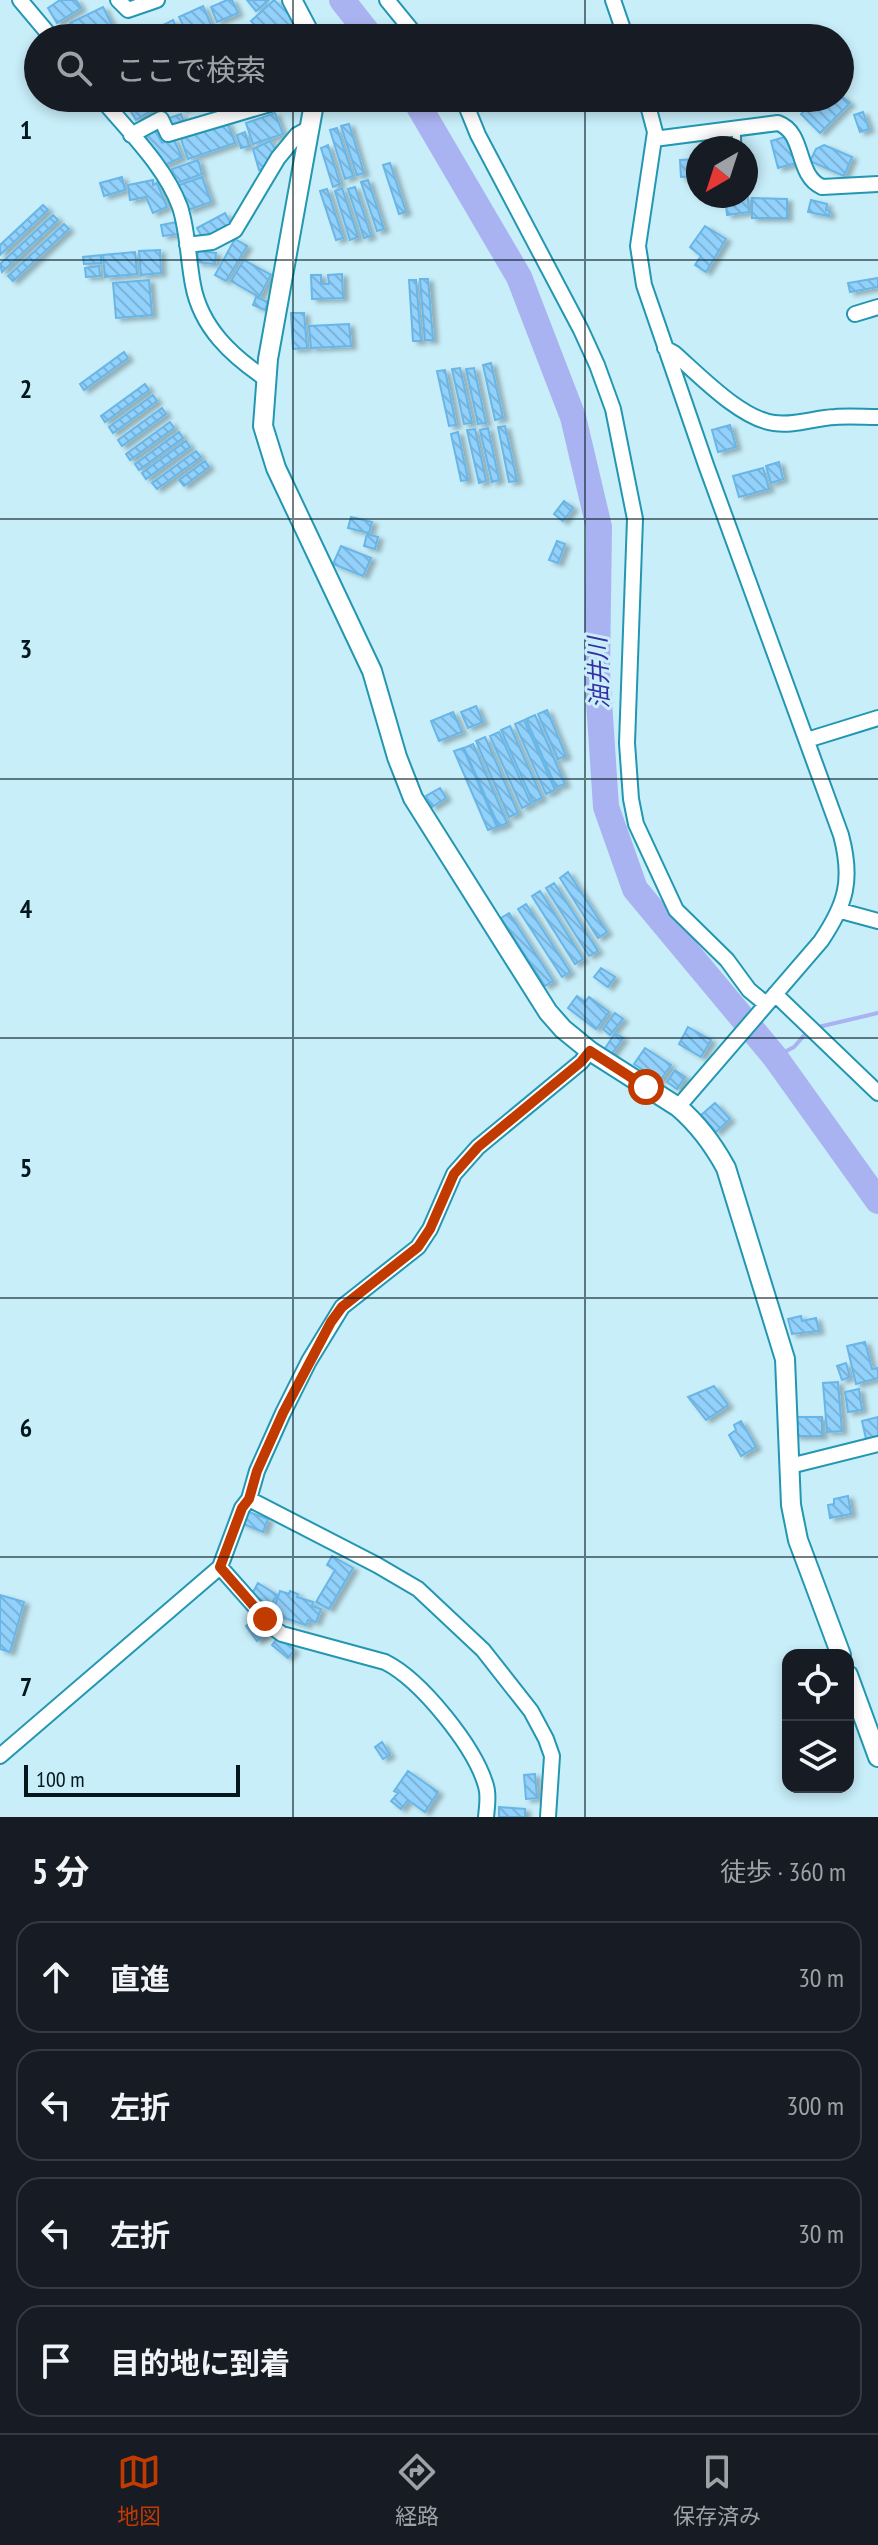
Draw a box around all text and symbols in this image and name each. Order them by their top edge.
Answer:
search box [24,24,854,112]
icon: search [52,46,96,90]
text: ここで検索 [116,50,266,89]
text: 1 [20,113,32,146]
north arrow [686,136,758,208]
text: 2 [20,372,32,405]
text: 3 [20,632,32,665]
water label: 油井川 [582,634,615,710]
text: 4 [20,892,33,925]
route start [628,1069,664,1105]
text: 5 [20,1151,32,1184]
text: 6 [20,1411,32,1444]
route end [247,1601,283,1637]
map controls [782,1649,854,1793]
button: locate [782,1649,854,1721]
text: 7 [20,1670,32,1703]
button: layers [782,1721,854,1793]
scale bar [24,1761,240,1797]
text: 100 m [36,1765,85,1793]
text: 5 分 [32,1849,89,1893]
text: 徒歩 · 360 m [720,1855,846,1888]
icon: ahead [34,1955,78,1999]
text: 直進 [110,1959,170,1998]
text: 30 m [798,1961,844,1994]
icon: left [34,2083,78,2127]
text: 左折 [110,2087,170,2126]
text: 300 m [786,2089,844,2122]
icon: left [34,2211,78,2255]
text: 左折 [110,2215,170,2254]
text: 30 m [798,2217,844,2250]
icon: arrive [34,2339,78,2383]
text: 目的地に到着 [110,2343,290,2382]
tab: 地図 [117,2450,161,2530]
tab: 経路 [395,2450,439,2530]
tab: 保存済み [673,2450,761,2530]

